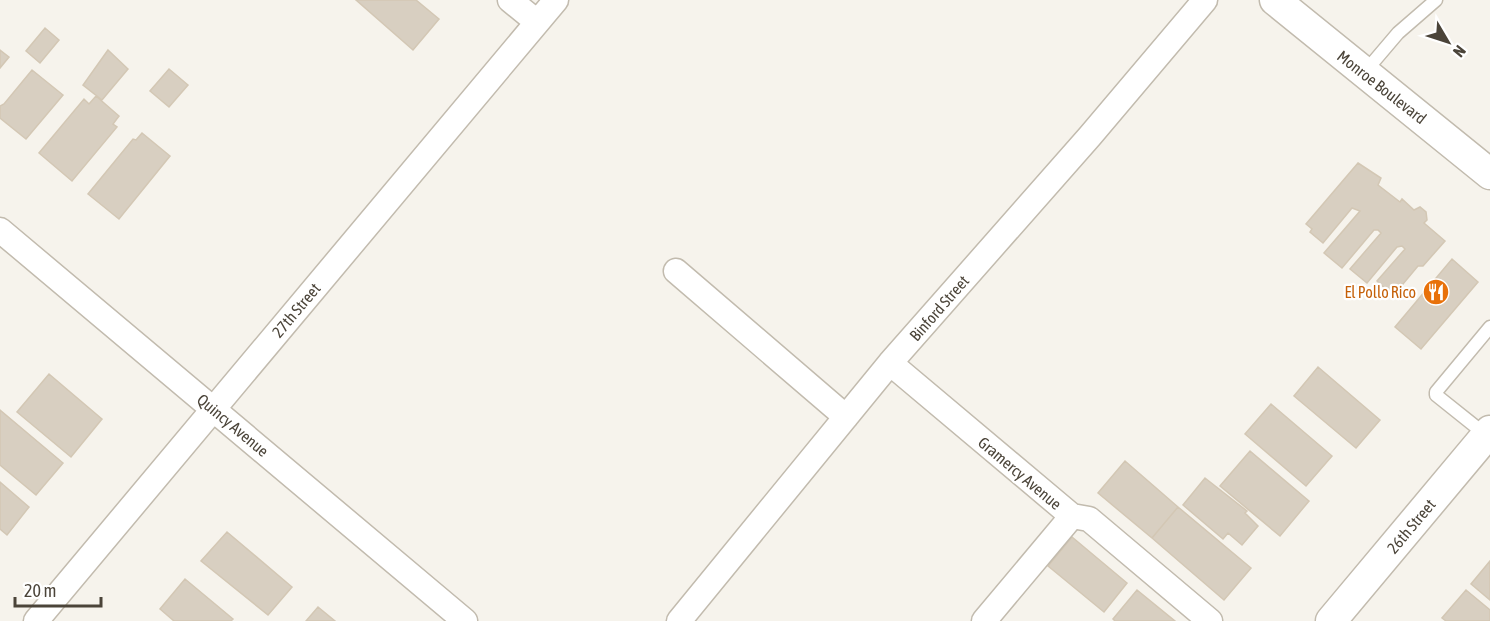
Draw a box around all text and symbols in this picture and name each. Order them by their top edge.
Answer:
north arrow [1418,12,1478,72]
text: N [1450,42,1470,61]
street label: Monroe Boulevard [1334,47,1430,127]
street label: Binford Street [906,271,972,344]
restaurant icon: El Pollo Rico [1421,277,1451,307]
street label: 27th Street [268,279,324,341]
place label: El Pollo Rico [1344,283,1416,301]
street label: Quincy Avenue [193,390,272,461]
street label: Gramercy Avenue [974,433,1065,514]
street label: 26th Street [1383,495,1439,557]
scale bar [15,570,100,608]
text: 20 m [24,580,56,601]

